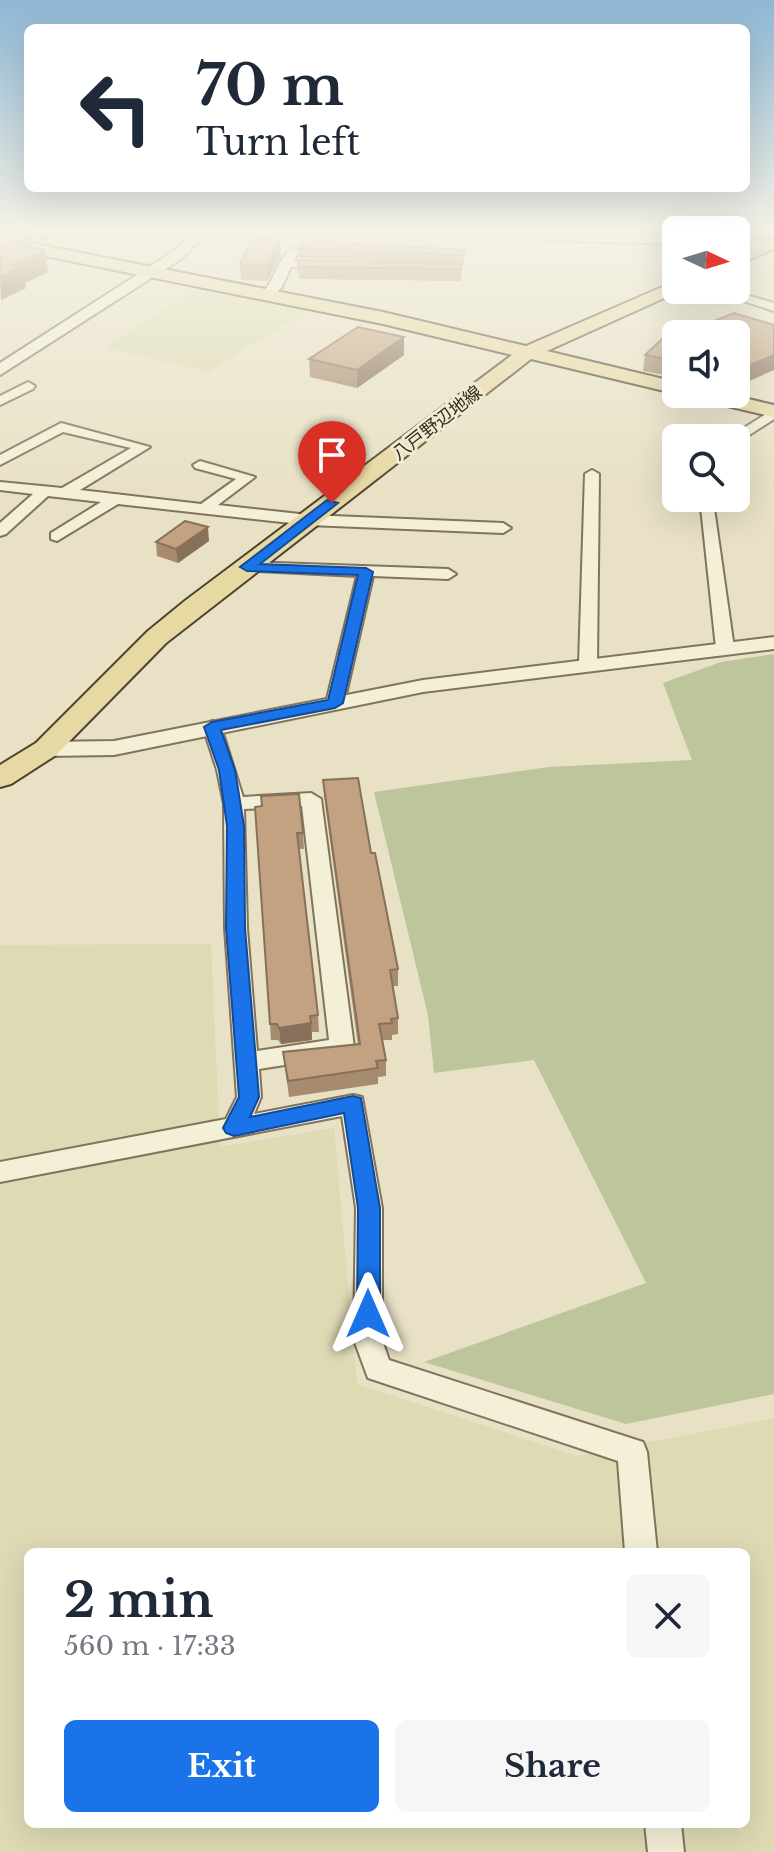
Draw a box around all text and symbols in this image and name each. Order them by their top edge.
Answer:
text: 70 m [196,51,344,120]
icon: left [64,56,168,160]
text: Turn left [196,120,360,165]
north arrow [662,216,750,304]
map controls [662,216,750,512]
button: sound [662,320,750,408]
street label: 八戸野辺地線 [388,381,486,465]
pin [298,421,366,503]
button: search [662,424,750,512]
icon: arrive [310,433,354,477]
position arrow [326,1272,410,1356]
text: 2 min [64,1570,213,1630]
button: close [626,1574,710,1658]
text: 560 m · 17:33 [64,1630,236,1662]
button: Exit [64,1720,379,1812]
button: Share [395,1720,710,1812]

